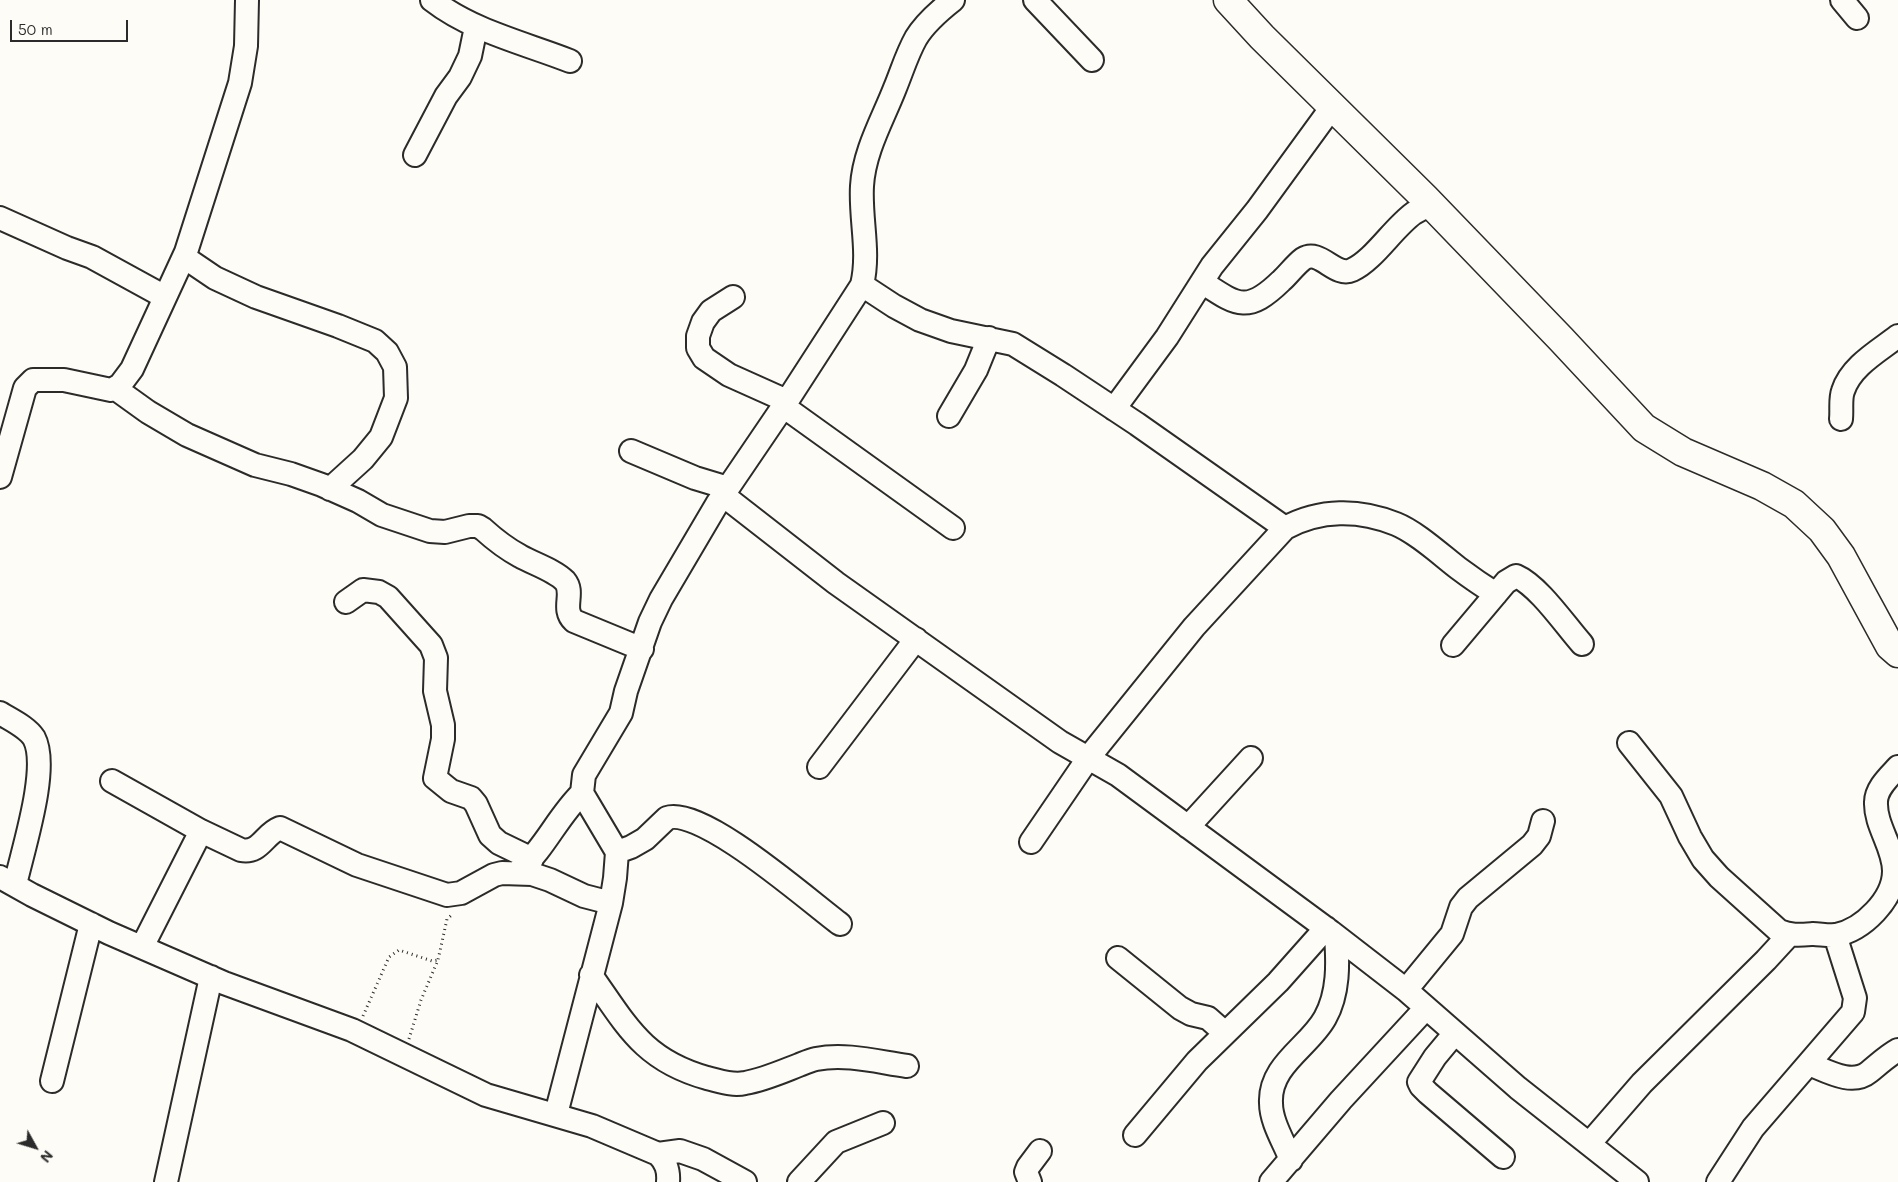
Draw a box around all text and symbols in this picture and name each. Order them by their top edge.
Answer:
scale bar [12,10,130,42]
text: 50 m [18,19,53,39]
north arrow [10,1122,60,1172]
text: N [36,1147,58,1167]

